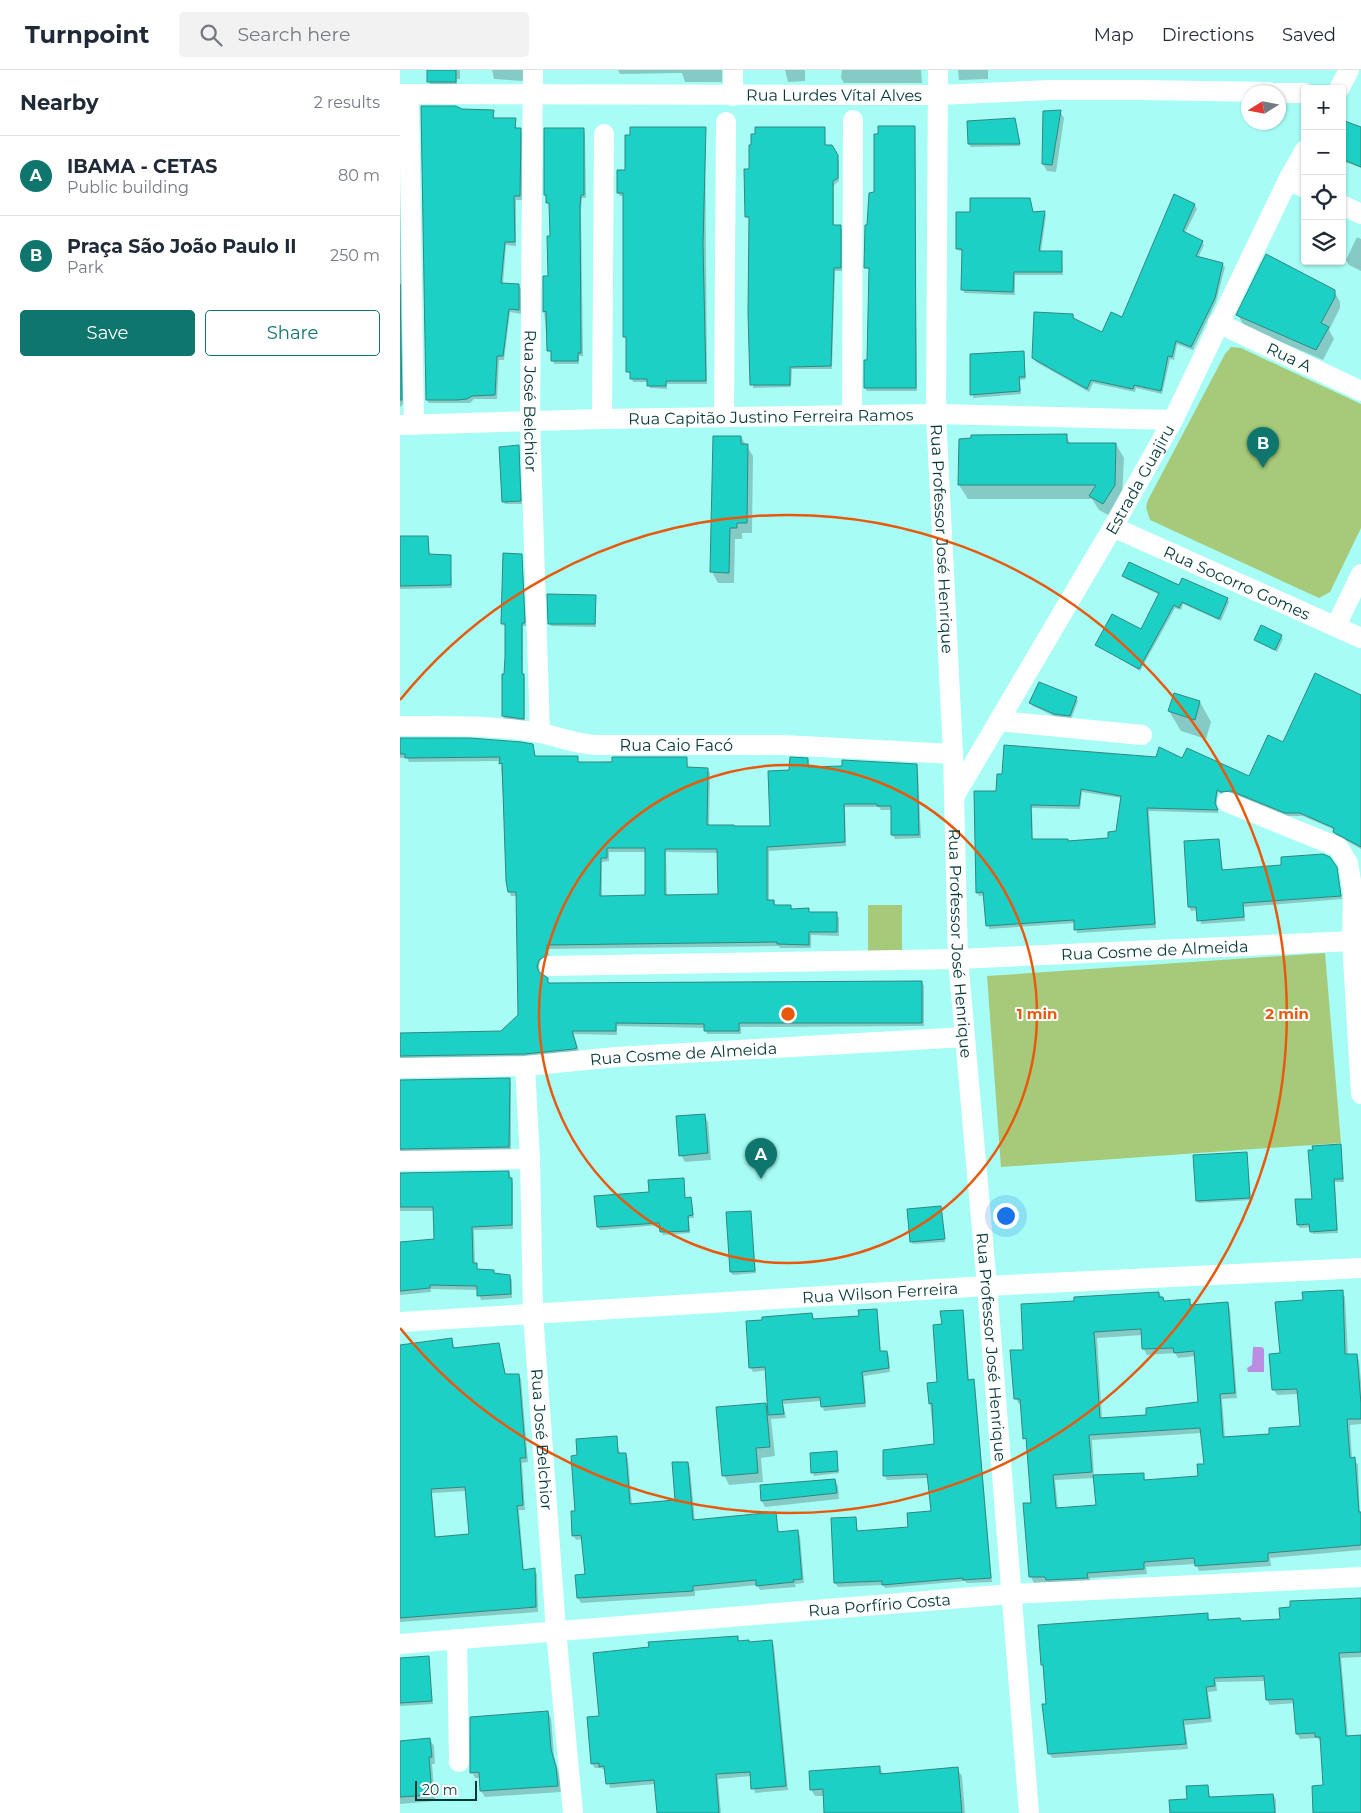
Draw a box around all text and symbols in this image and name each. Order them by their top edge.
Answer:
search box [179,12,529,57]
text: Turnpoint [25,20,149,49]
icon: search [197,21,225,49]
text: Search here [237,23,350,46]
text: Map [1094,24,1134,46]
text: Directions [1162,24,1254,46]
text: Saved [1282,24,1336,46]
street label: Rua Lurdes Vítal Alves [746,85,922,104]
north arrow [1241,85,1286,130]
map controls [1301,85,1346,265]
button: + [1301,85,1346,130]
text: Nearby [20,90,99,115]
text: 2 results [314,93,380,112]
button: − [1301,130,1346,175]
text: IBAMA - CETAS [67,155,217,178]
text: A [30,166,42,185]
text: 80 m [338,166,380,185]
button: locate [1301,175,1346,220]
text: Public building [67,178,189,197]
button: layers [1301,220,1346,265]
text: Praça São João Paulo II [67,235,297,258]
text: B [30,246,42,265]
text: 250 m [330,246,380,265]
text: Park [67,258,104,277]
button: Save [20,310,195,356]
button: Share [205,310,380,356]
street label: Rua José Belchior [520,330,541,472]
street label: Rua A [1264,338,1315,376]
street label: Rua Capitão Justino Ferreira Ramos [628,405,914,428]
street label: Estrada Guajiru [1101,421,1178,538]
street label: Rua Professor José Henrique [927,424,957,654]
pin: B [1247,427,1279,468]
street label: Rua Socorro Gomes [1161,542,1314,624]
street label: Rua Caio Facó [620,736,733,755]
street label: Rua Professor José Henrique [945,828,976,1059]
street label: Rua Cosme de Almeida [1061,936,1249,964]
text: 1 min [1017,1004,1057,1023]
text: 2 min [1265,1004,1309,1023]
centre of rings [779,1005,797,1023]
street label: Rua Cosme de Almeida [589,1038,778,1069]
pin: A [745,1138,777,1179]
your location [993,1203,1019,1229]
street label: Rua Professor José Henrique [973,1232,1010,1462]
street label: Rua Wilson Ferreira [802,1278,959,1307]
street label: Rua José Belchior [528,1368,557,1511]
street label: Rua Porfírio Costa [807,1589,951,1620]
scale bar [415,1778,478,1801]
text: 20 m [422,1781,458,1799]

